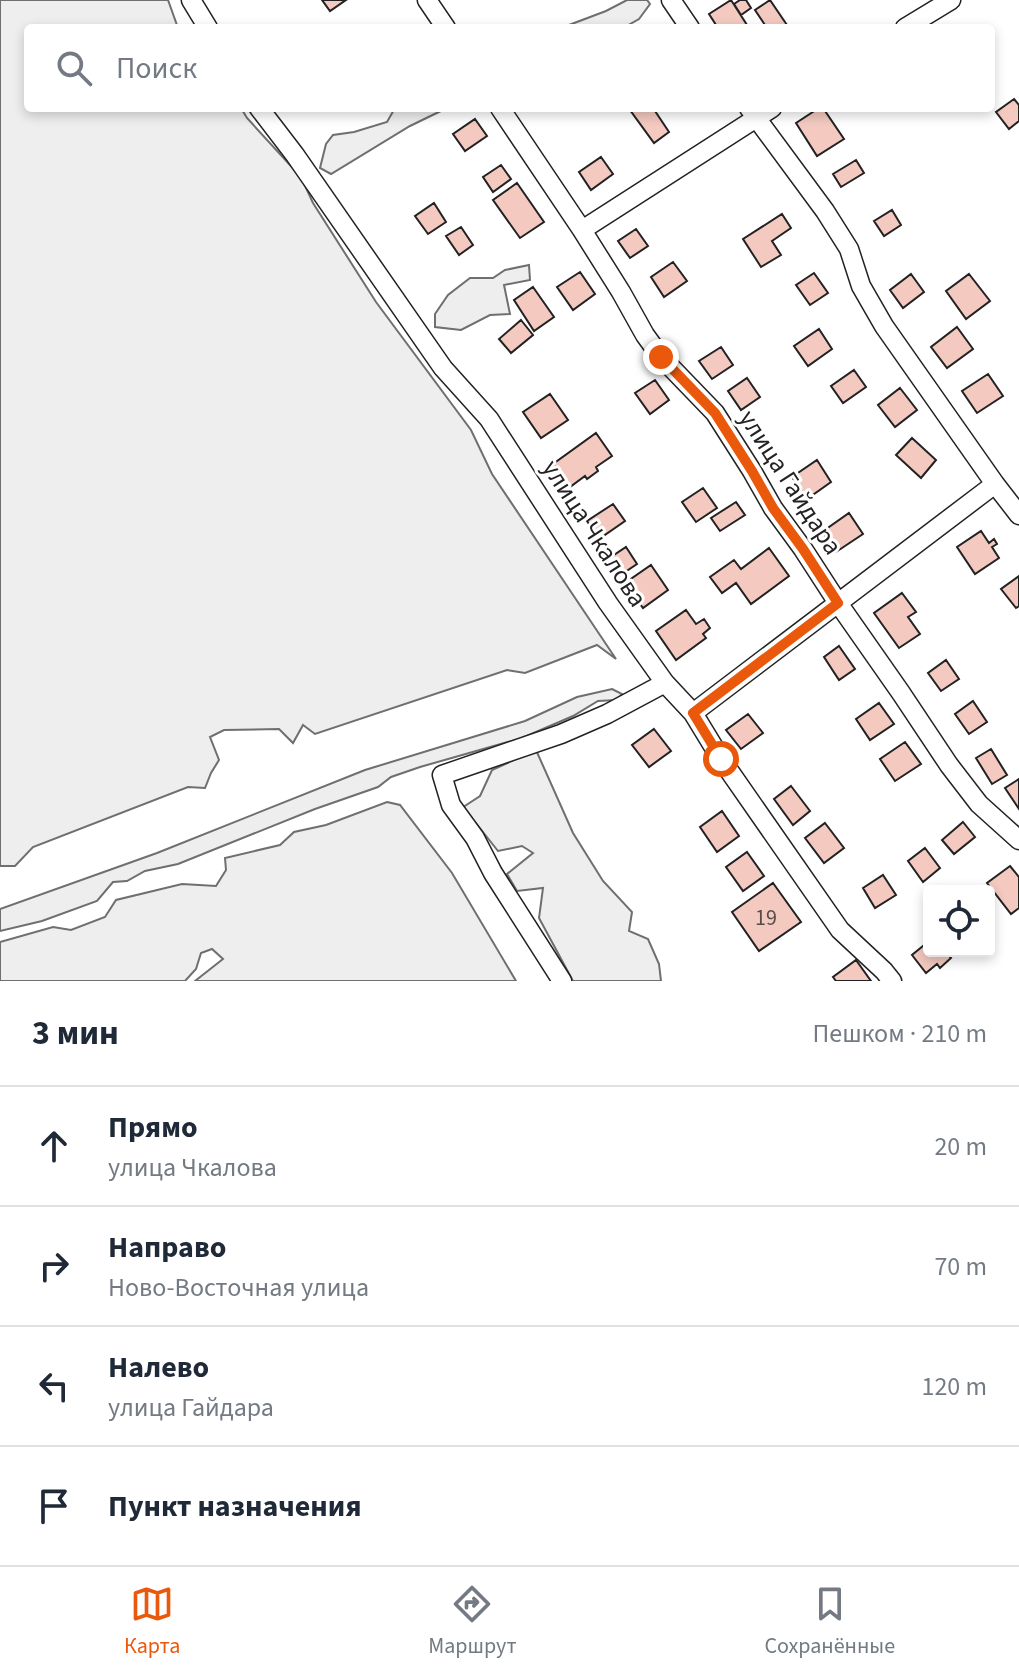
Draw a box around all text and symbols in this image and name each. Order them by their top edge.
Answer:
search box [24,24,995,112]
icon: search [52,46,96,90]
text: Поиск [116,47,197,90]
route end [643,339,679,375]
street label: улица Гайдара [730,403,851,562]
street label: улица Чкалова [533,452,656,614]
route start [703,741,739,777]
map controls [923,885,995,957]
button: locate [923,885,995,957]
house number: 19 [755,902,777,934]
text: 3 мин [32,1009,119,1058]
text: Пешком · 210 m [812,1015,987,1052]
text: Прямо [108,1106,198,1149]
icon: ahead [32,1124,76,1168]
text: 20 m [934,1128,987,1165]
text: улица Чкалова [108,1149,277,1186]
text: Направо [108,1226,226,1269]
icon: right [32,1244,76,1288]
text: 70 m [934,1248,987,1285]
text: Ново-Восточная улица [108,1269,369,1306]
text: Налево [108,1346,209,1389]
icon: left [32,1364,76,1408]
text: 120 m [921,1368,987,1405]
text: улица Гайдара [108,1389,274,1426]
icon: arrive [32,1484,76,1528]
text: Пункт назначения [108,1485,362,1528]
tab: Карта [124,1582,180,1662]
tab: Маршрут [428,1582,517,1662]
tab: Сохранённые [764,1582,895,1662]

